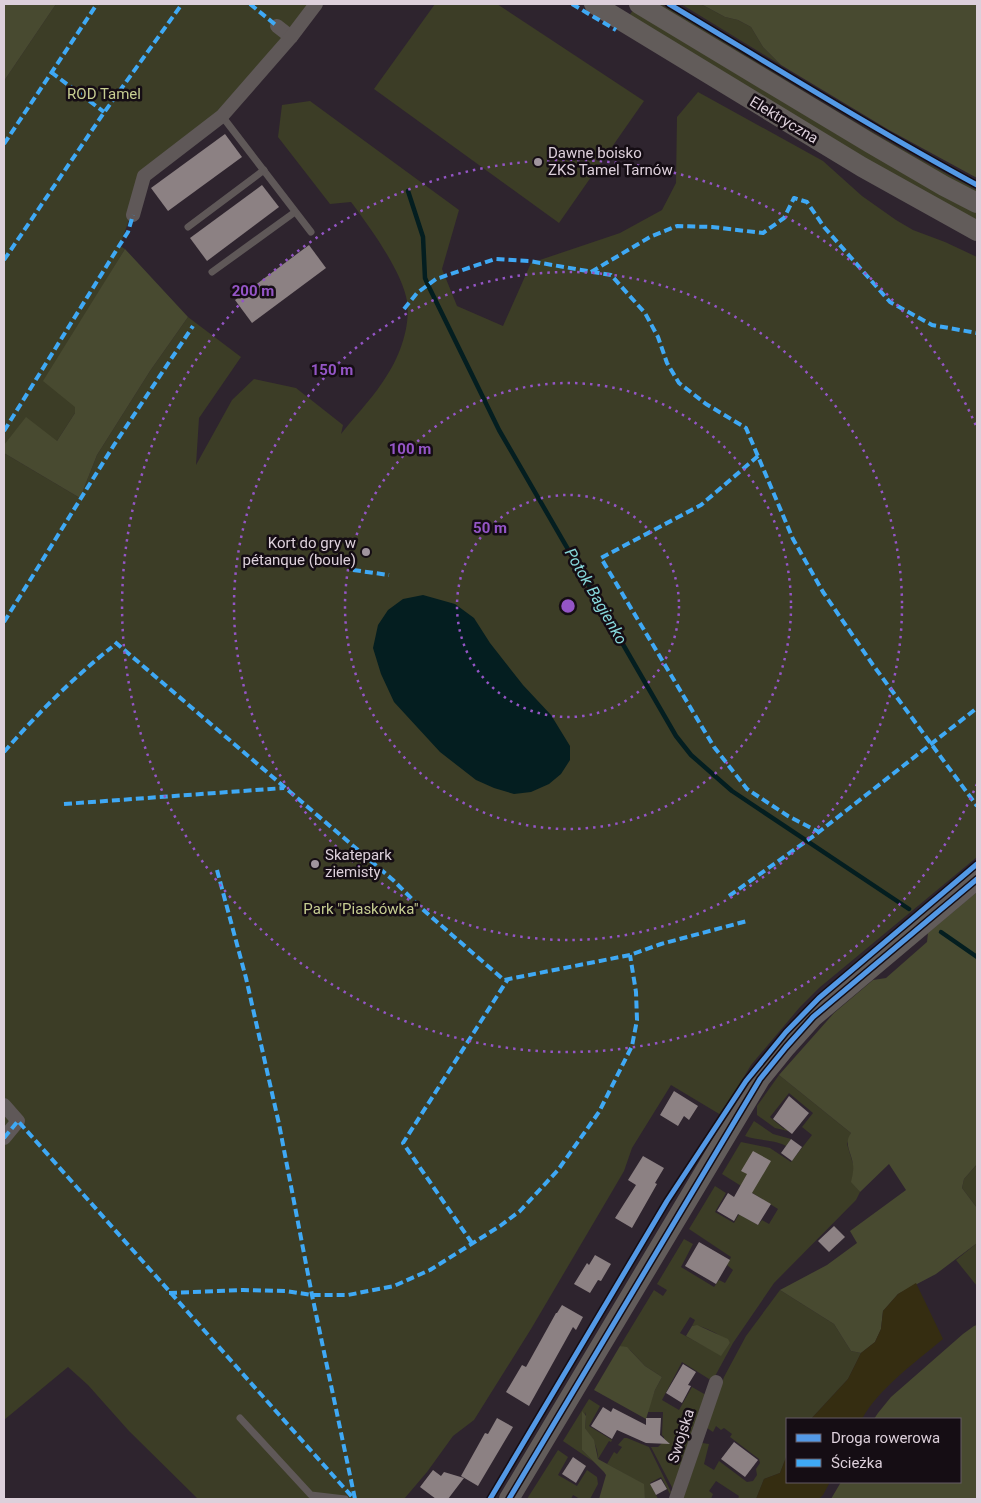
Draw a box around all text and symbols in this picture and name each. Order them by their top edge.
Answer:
park label: ROD Tamel [67,85,141,103]
street label: Elektryczna [747,93,821,147]
place label: Dawne boisko ZKS Tamel Tarnów [548,144,673,179]
marker: Dawne boisko ZKS Tamel Tarnów [532,156,544,168]
text: 200 m [232,282,274,300]
text: 150 m [311,361,353,379]
text: 100 m [389,440,431,458]
text: 50 m [473,519,507,537]
place label: Kort do gry w pétanque (boule) [243,534,356,569]
water label: Potok Bagienko [561,544,631,648]
marker: Kort do gry w pétanque (boule) [360,546,372,558]
centre of rings [559,597,577,615]
place label: Skatepark ziemisty [325,846,392,881]
marker: Skatepark ziemisty [309,858,321,870]
park label: Park "Piaskówka" [303,900,419,918]
street label: Swojska [664,1407,698,1465]
legend [786,1418,961,1483]
text: Droga rowerowa [831,1429,940,1447]
text: Ścieżka [831,1454,883,1472]

